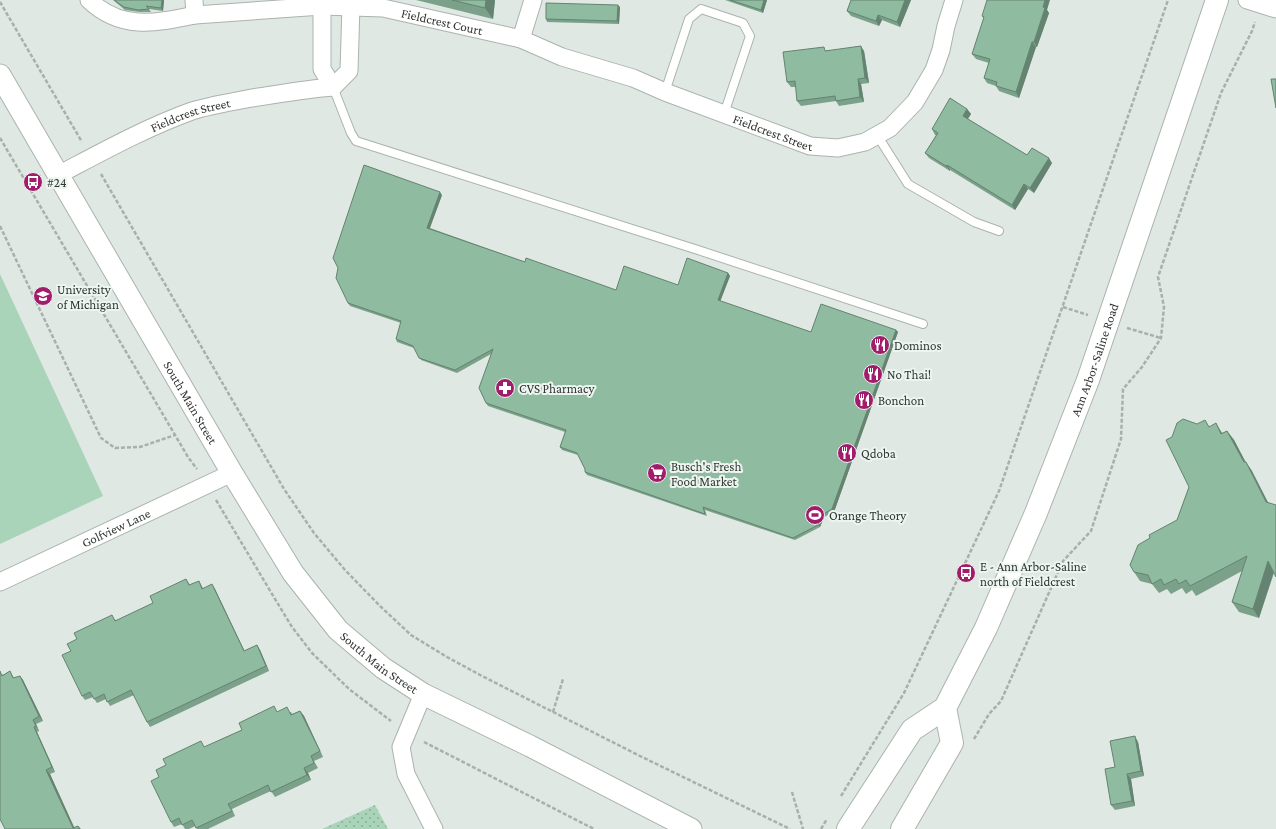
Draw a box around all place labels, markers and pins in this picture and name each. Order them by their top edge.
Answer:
bus stop icon: #24 [22,171,44,193]
place label: #24 [47,175,67,190]
place label: University of Michigan [57,282,119,312]
school or university icon: University of Michigan [32,285,54,307]
restaurant icon: Dominos [869,334,891,356]
place label: Dominos [894,338,942,353]
restaurant icon: No Thai! [862,363,884,385]
place label: No Thai! [887,367,931,382]
pharmacy icon: CVS Pharmacy [494,377,516,399]
place label: CVS Pharmacy [519,381,595,396]
restaurant icon: Bonchon [853,389,875,411]
place label: Bonchon [878,393,924,408]
restaurant icon: Qdoba [836,442,858,464]
place label: Qdoba [861,446,896,461]
place label: Busch's Fresh Food Market [671,459,741,489]
supermarket icon: Busch's Fresh Food Market [646,462,668,484]
sports icon: Orange Theory [804,504,826,526]
place label: Orange Theory [829,508,907,523]
place label: E - Ann Arbor-Saline north of Fieldcrest [980,559,1087,589]
bus stop icon: E - Ann Arbor-Saline north of Fieldcrest [955,562,977,584]

